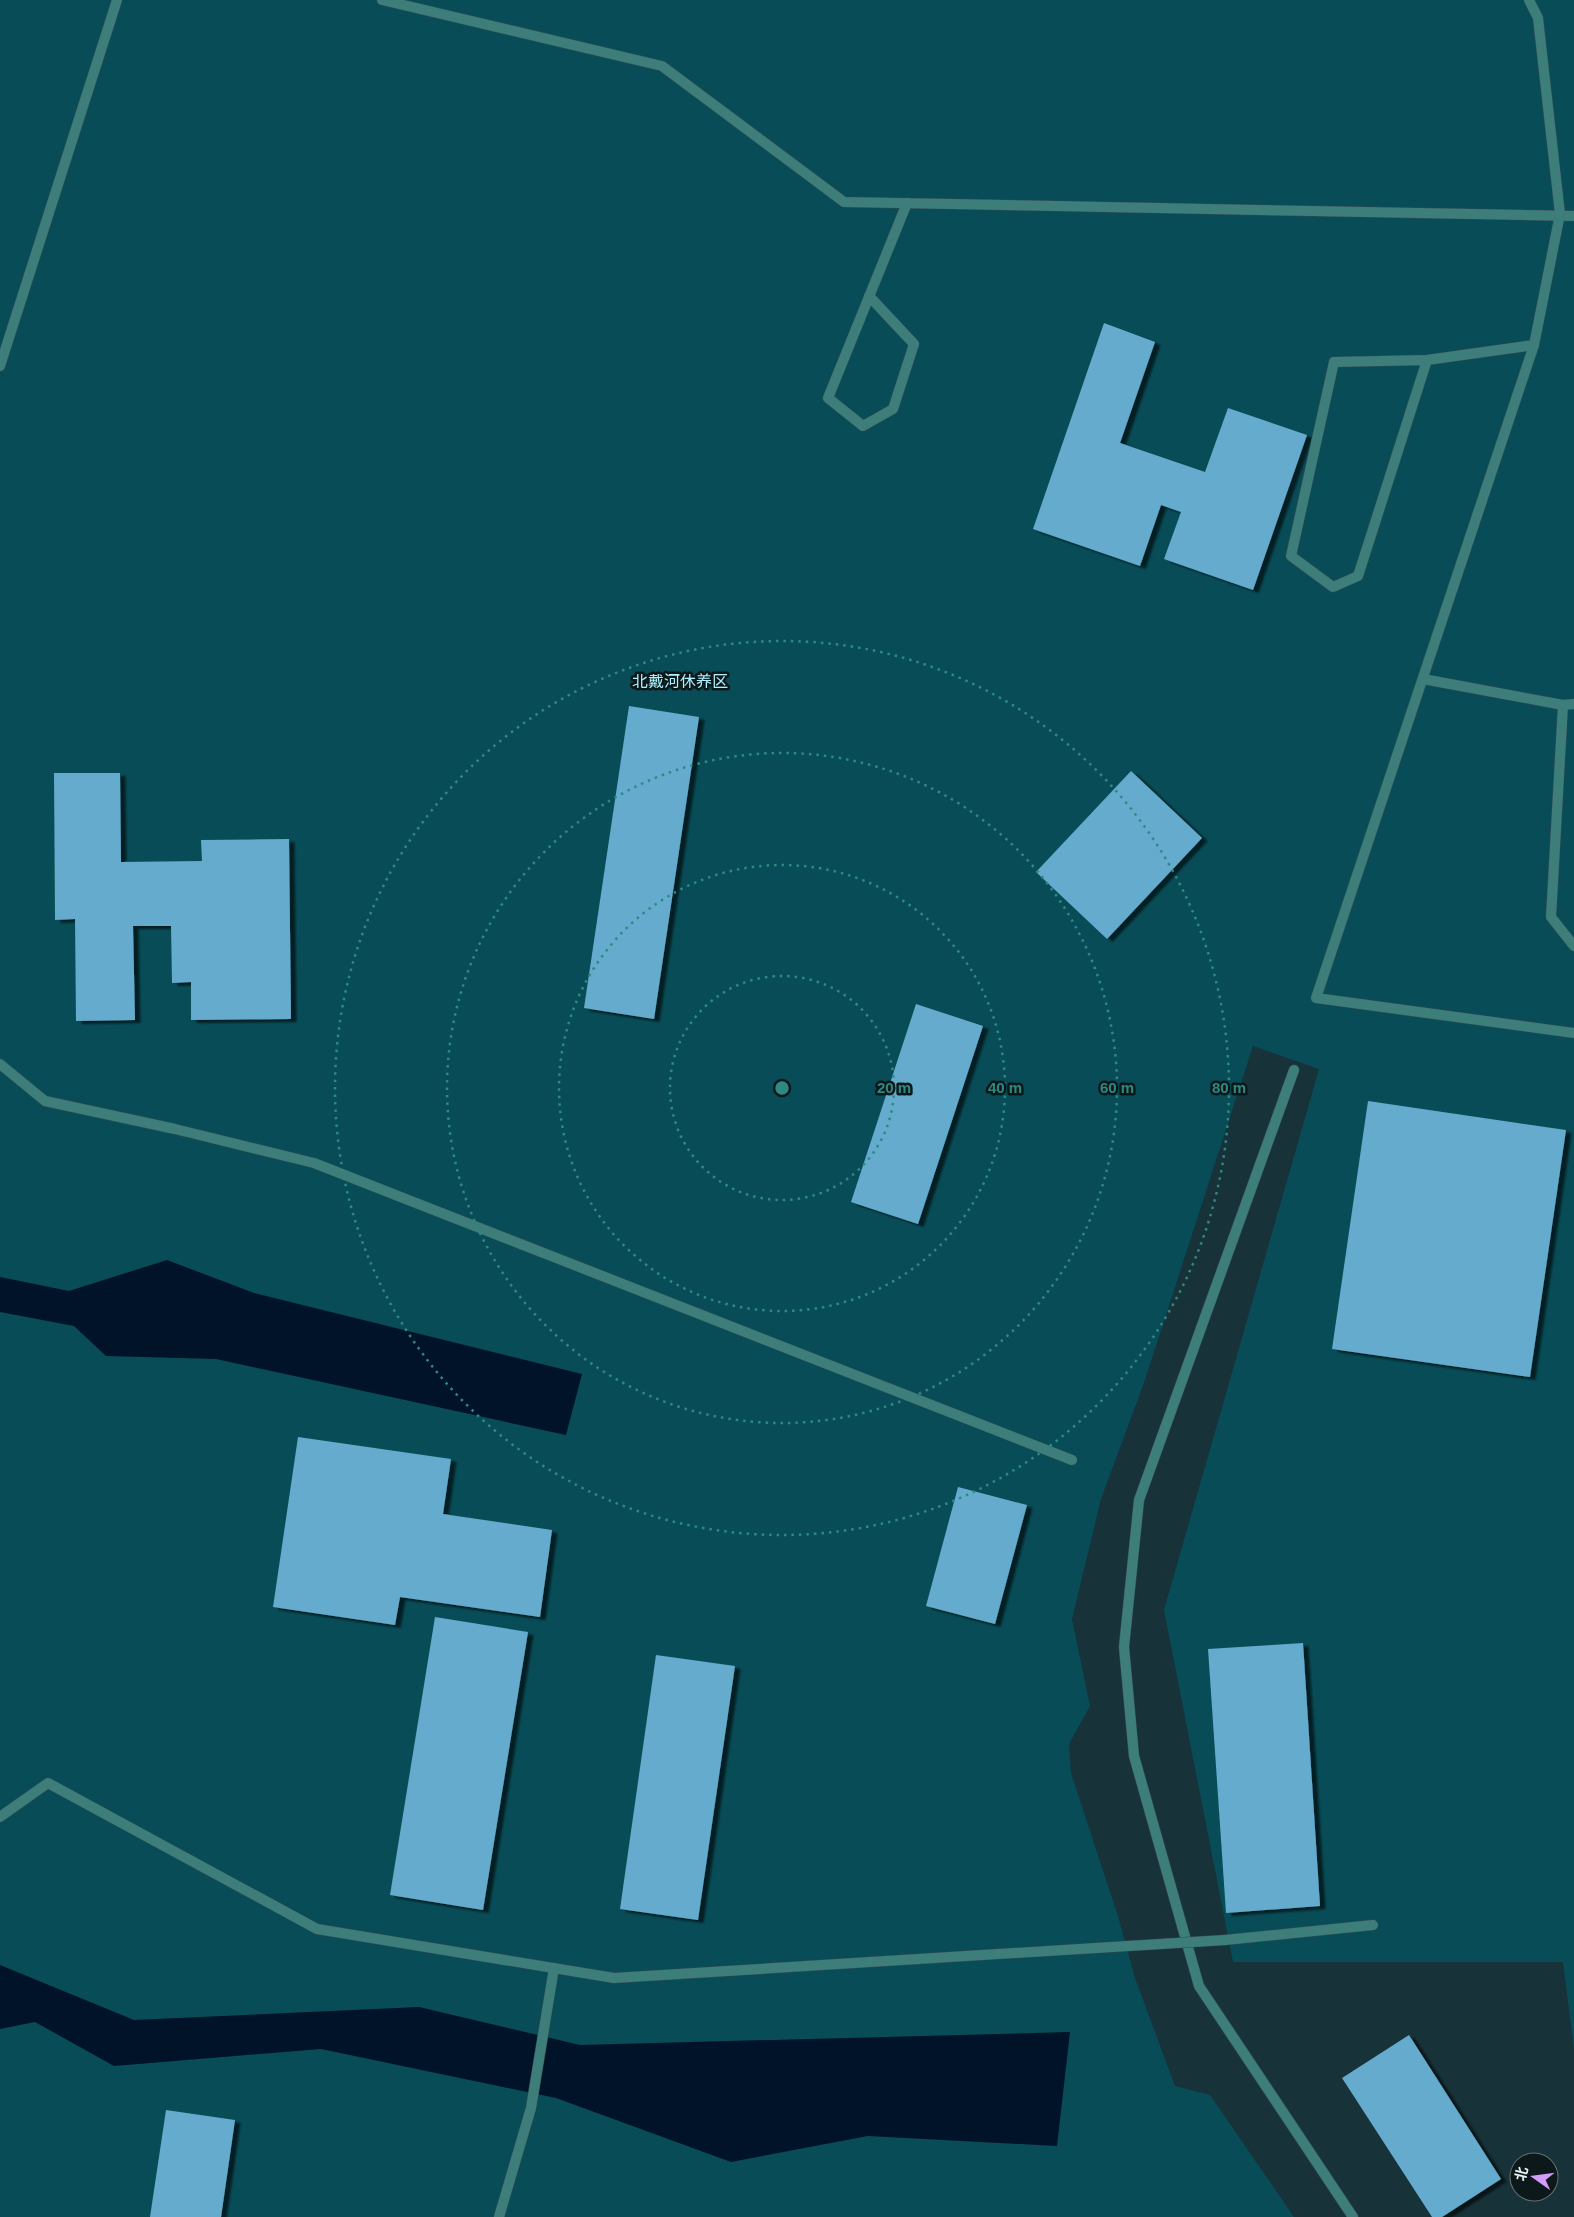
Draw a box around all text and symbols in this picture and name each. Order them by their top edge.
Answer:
park label: 北戴河休养区 [632,673,728,690]
centre of rings [773,1079,791,1097]
text: 20 m [877,1079,911,1096]
text: 40 m [988,1079,1022,1096]
text: 60 m [1100,1079,1134,1096]
text: 80 m [1212,1079,1246,1096]
north arrow [1509,2152,1559,2202]
text: 北 [1512,2165,1531,2183]

